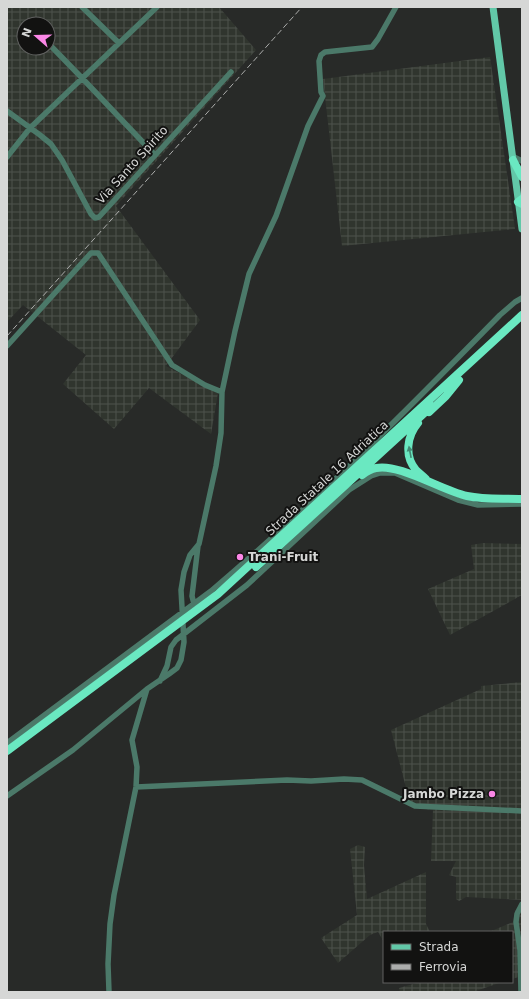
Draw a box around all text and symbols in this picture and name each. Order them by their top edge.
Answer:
north arrow [16,16,56,56]
text: N [19,26,35,39]
street label: Via Santo Spirito [93,123,171,207]
street label: Strada Statale 16 Adriatica [263,418,391,538]
one-way arrow [406,446,412,459]
place label: Trani-Fruit [248,550,319,564]
marker: Trani-Fruit [235,552,245,562]
place label: Jambo Pizza [402,787,484,801]
marker: Jambo Pizza [487,789,497,799]
legend [383,931,513,983]
text: Strada [419,940,459,954]
text: Ferrovia [419,960,467,974]

